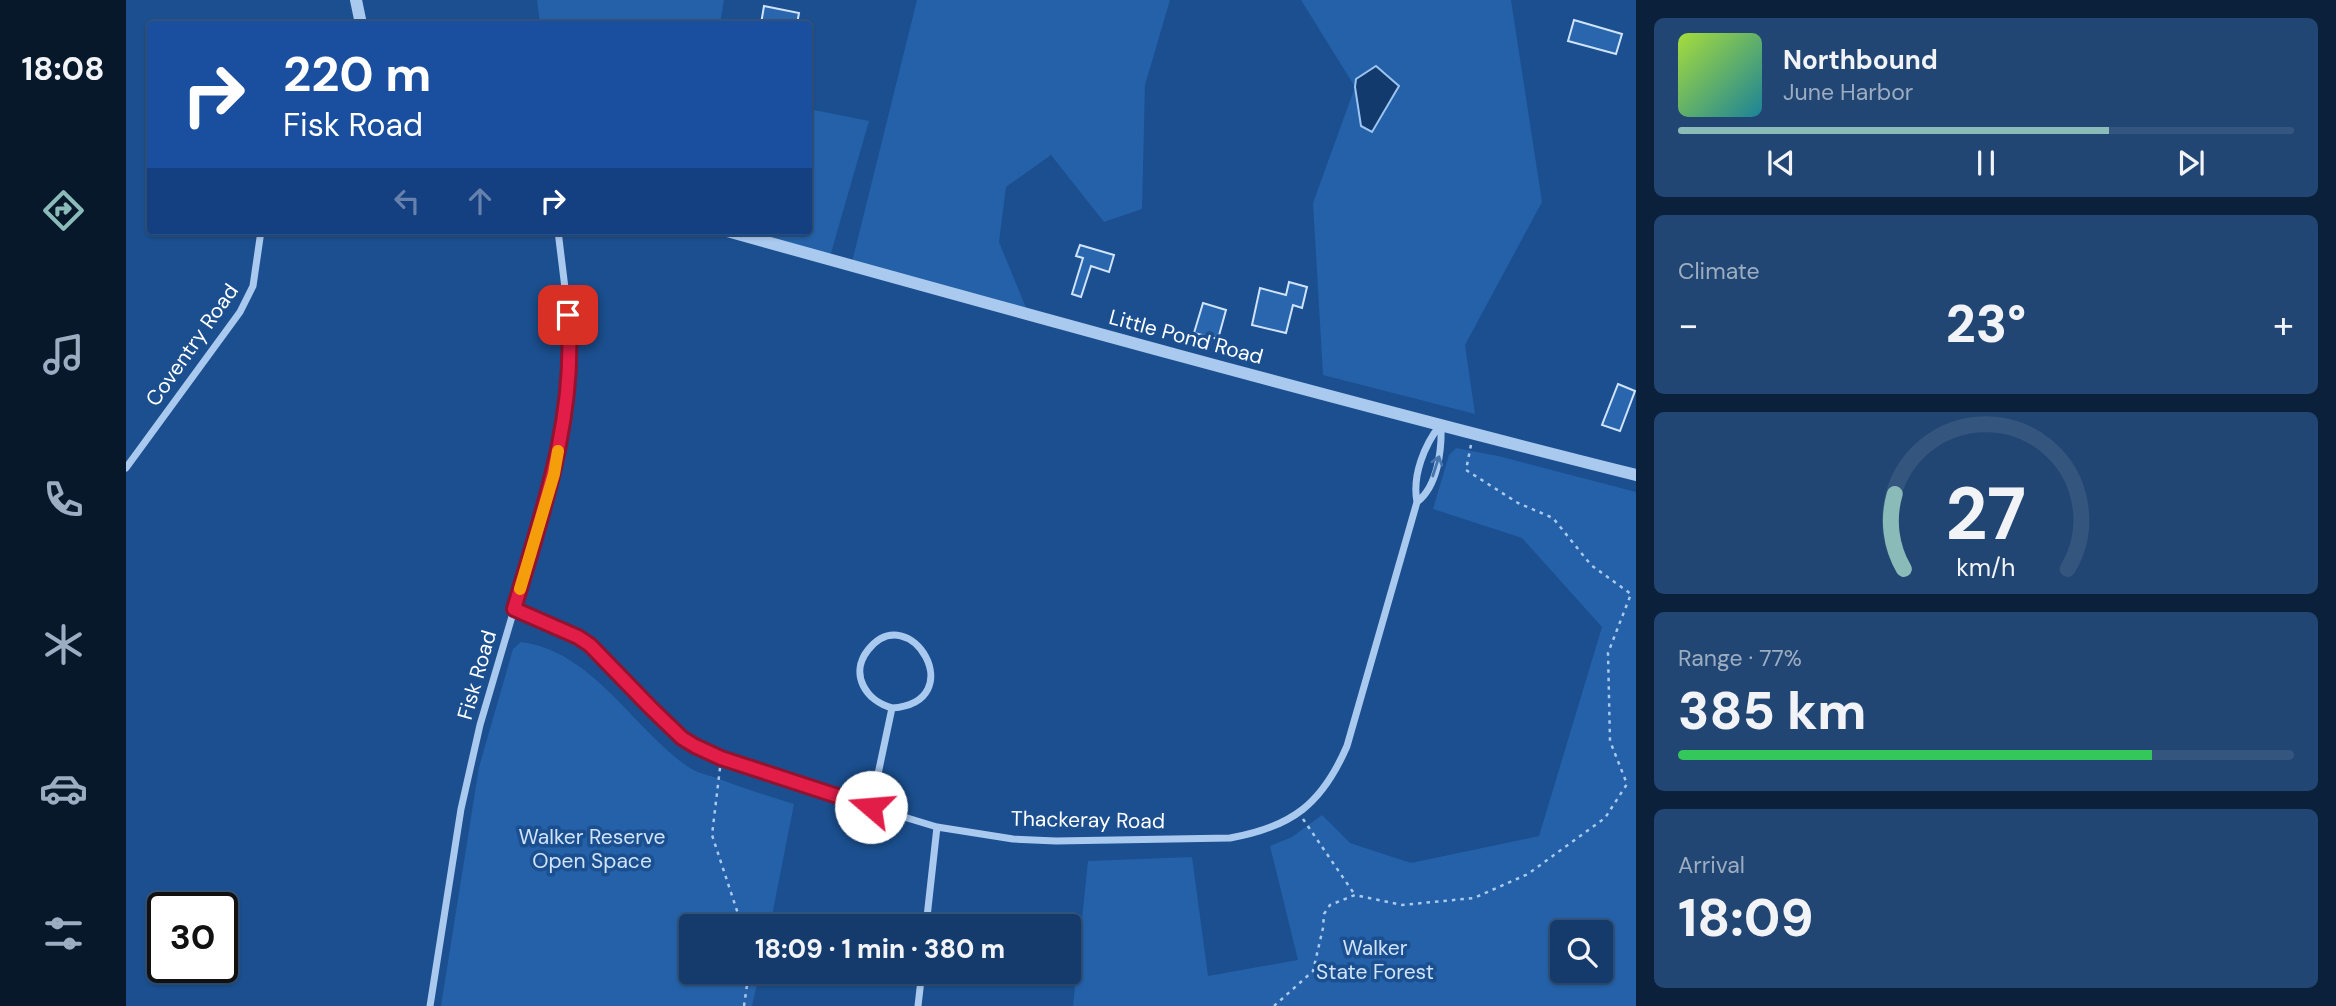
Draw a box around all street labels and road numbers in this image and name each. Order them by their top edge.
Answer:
street label: Coventry Road [139,278,245,412]
street label: Little Pond Road [1106,303,1266,371]
street label: Fisk Road [451,627,503,723]
street label: Thackeray Road [1011,805,1165,835]

